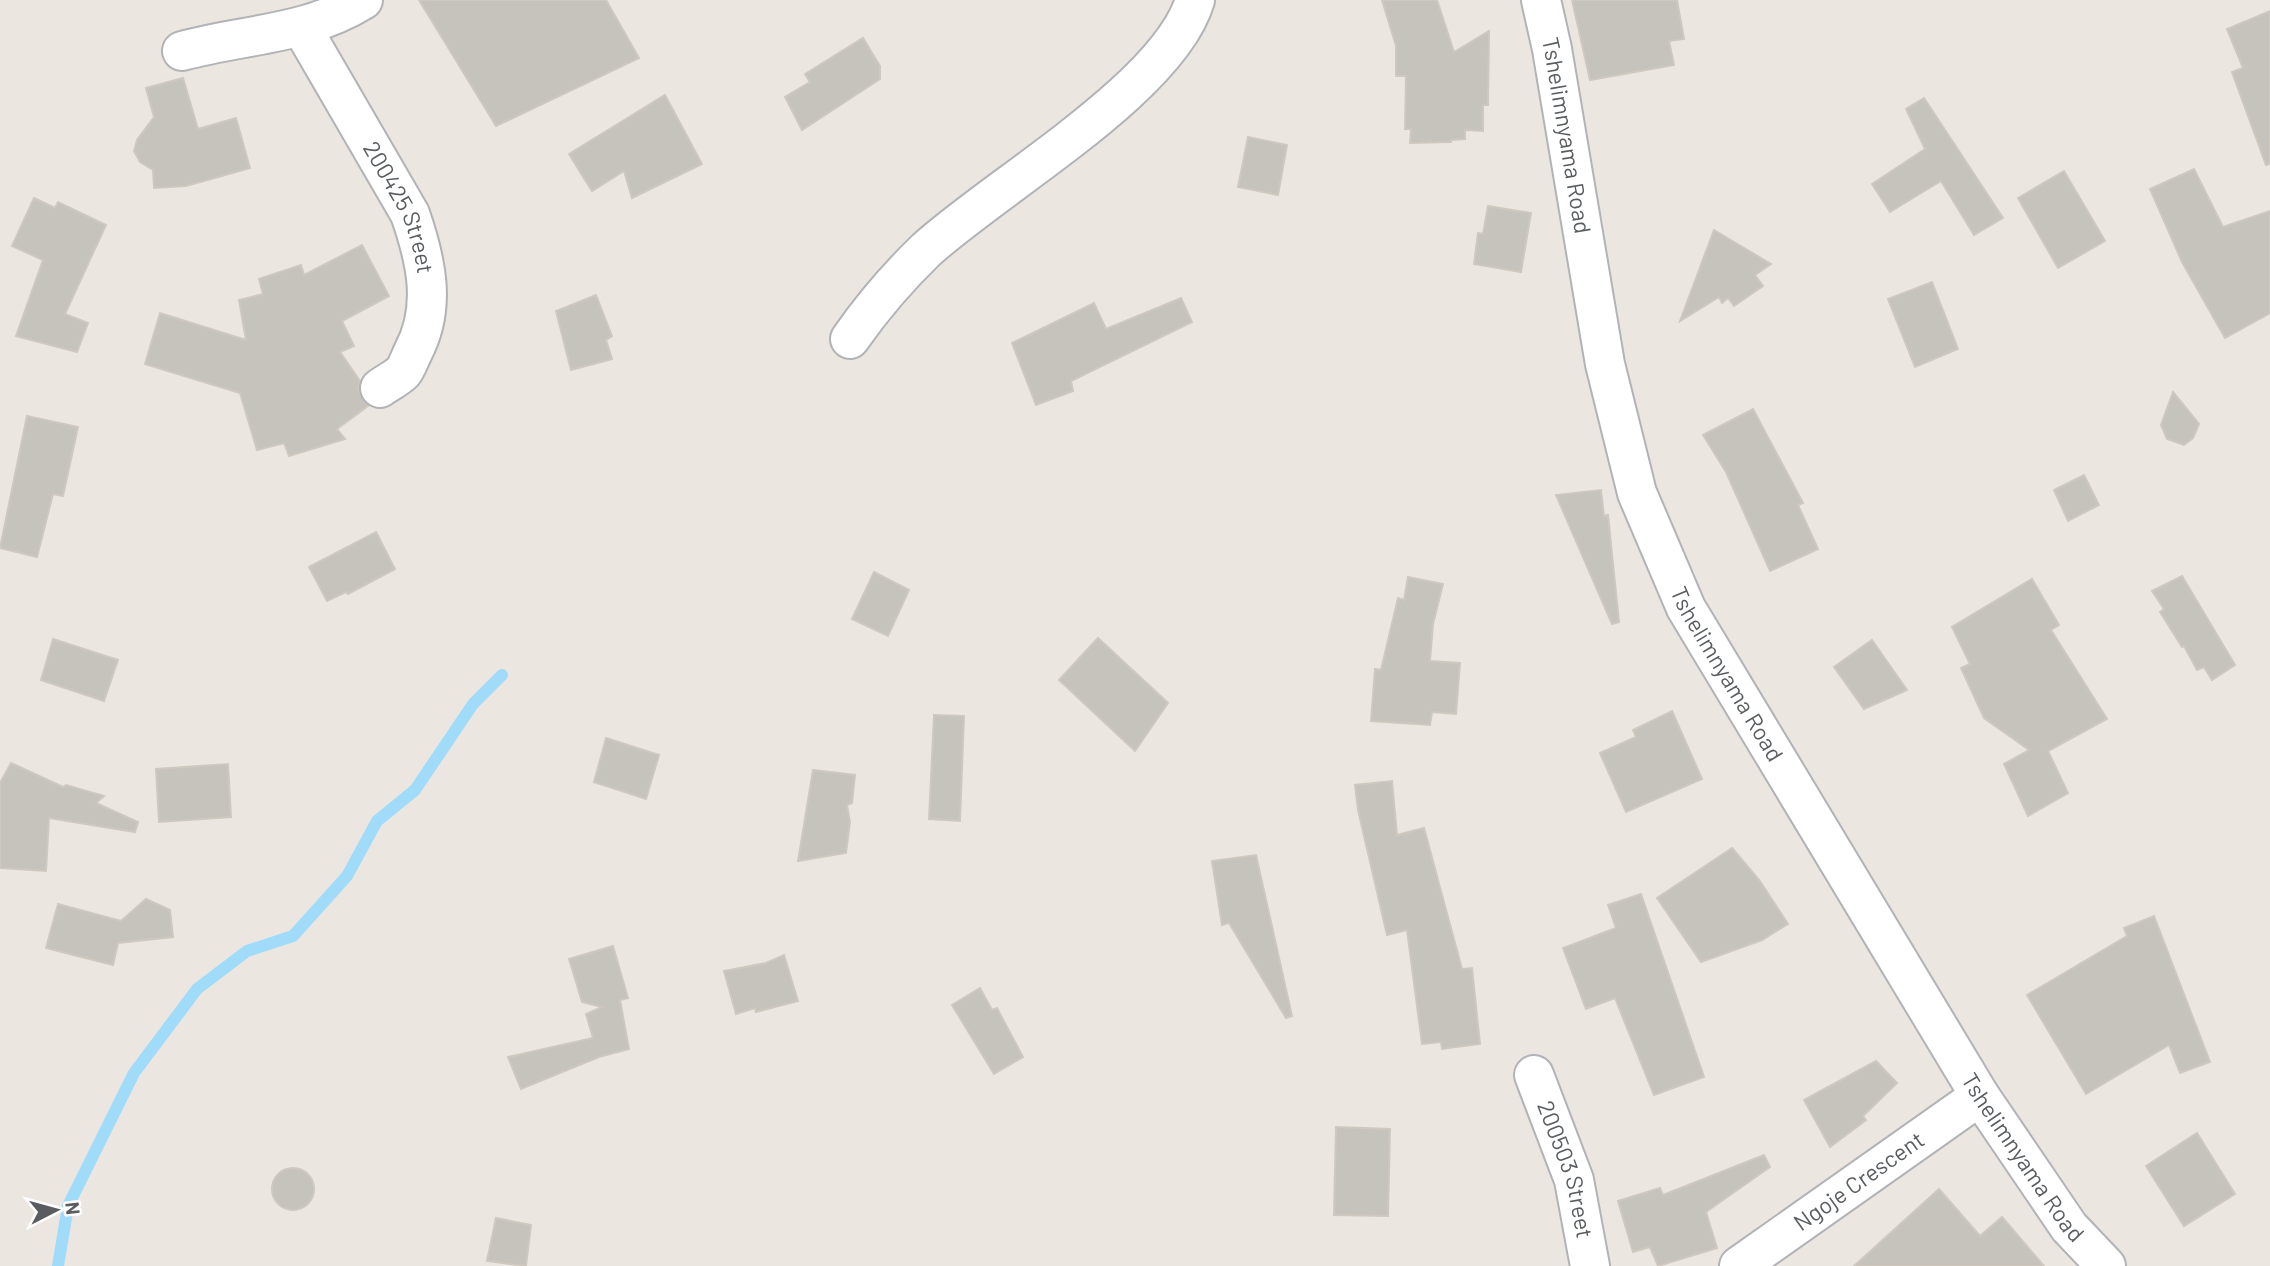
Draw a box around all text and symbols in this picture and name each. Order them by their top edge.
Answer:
street label: Tshelimnyama Road [1537,35,1598,236]
street label: 200425 Street [358,136,440,275]
street label: Tshelimnyama Road [1666,582,1790,766]
street label: Tshelimnyama Road [1956,1067,2091,1247]
street label: 200503 Street [1532,1097,1600,1240]
street label: Ngoje Crescent [1788,1125,1929,1236]
north arrow [21,1175,91,1245]
text: N [61,1201,86,1216]

